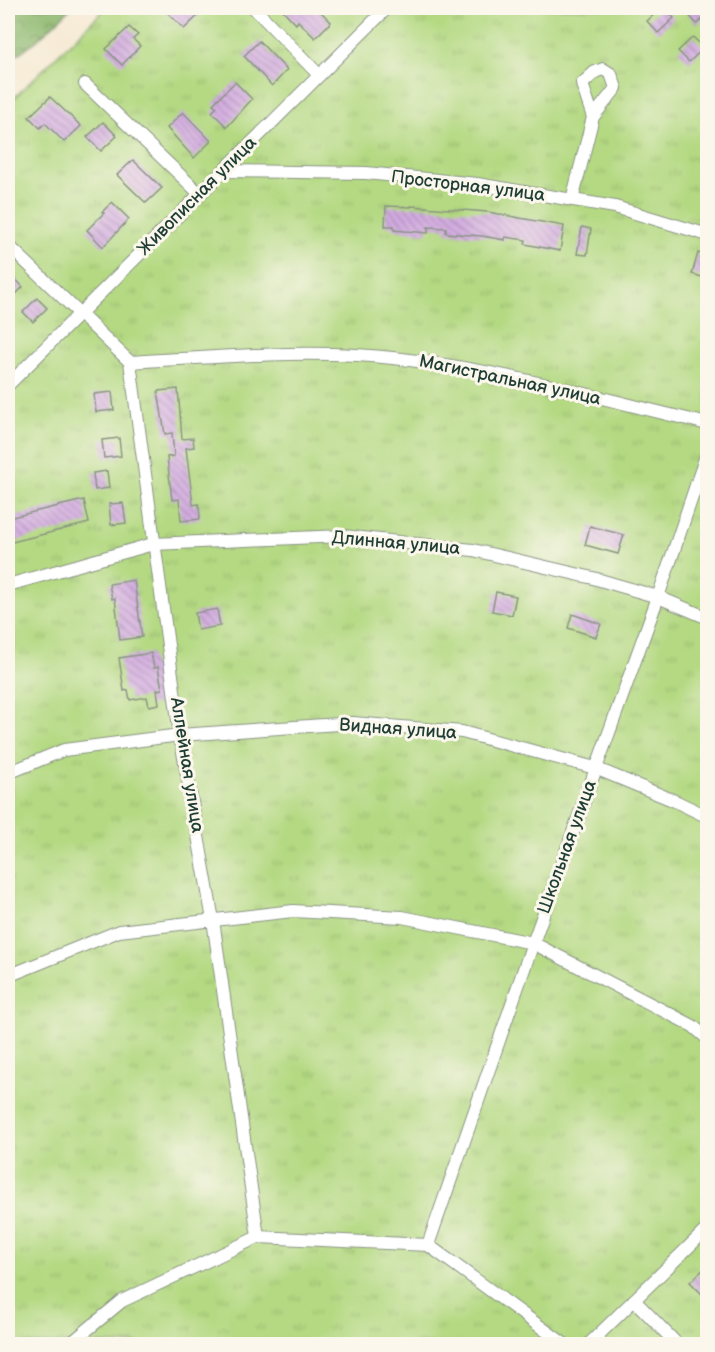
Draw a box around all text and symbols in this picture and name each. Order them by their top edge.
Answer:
street label: Живописная улица [133,132,261,260]
street label: Просторная улица [390,166,547,206]
street label: Магистральная улица [417,350,603,410]
street label: Длинная улица [331,527,461,559]
street label: Аллейная улица [166,695,208,835]
street label: Видная улица [338,714,458,744]
street label: Школьная улица [533,777,601,917]

